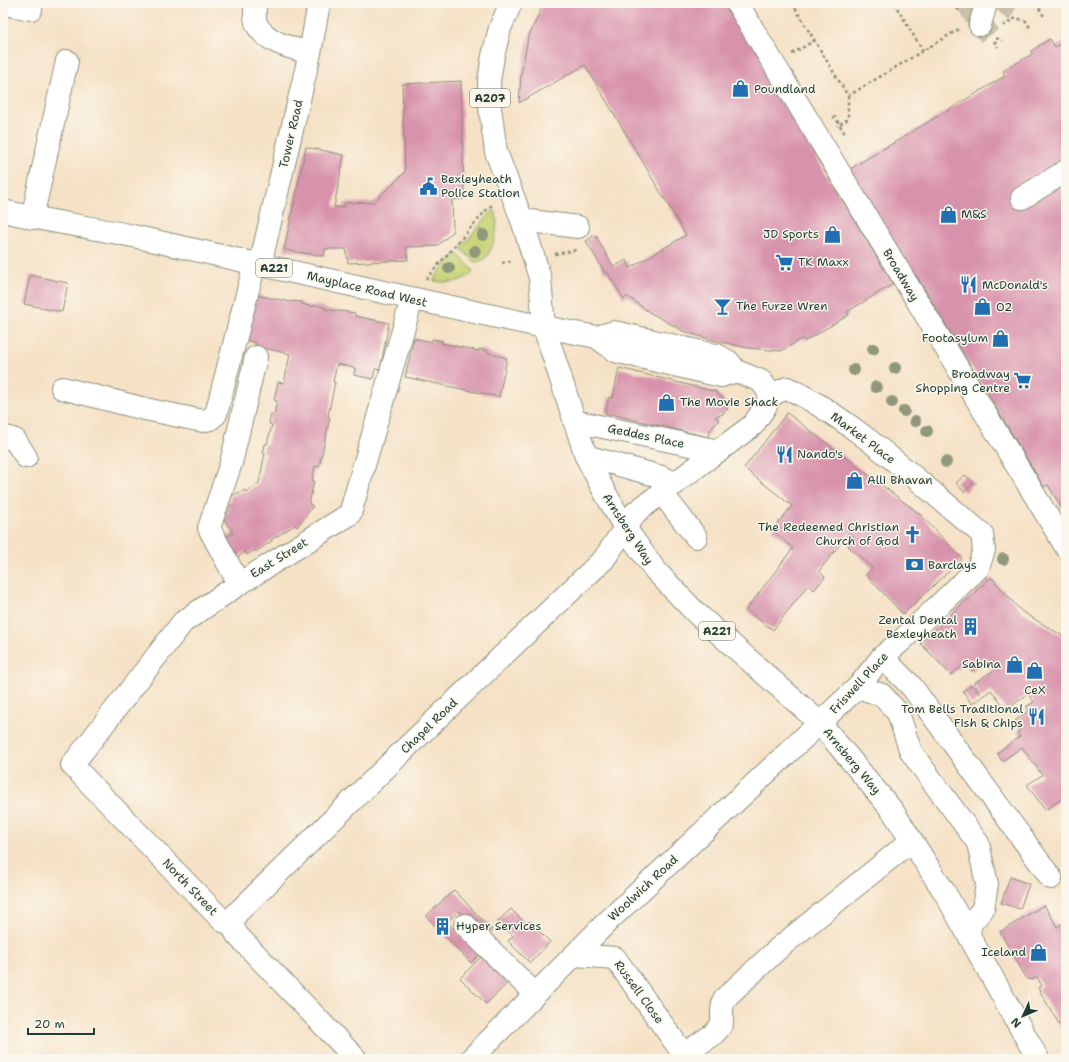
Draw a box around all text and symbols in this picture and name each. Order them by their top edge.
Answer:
shop icon: Poundland [731,79,751,99]
place label: Poundland [754,81,816,97]
road number: A207 [470,89,510,107]
street label: Tower Road [275,98,307,170]
place label: Bexleyheath Police Station [441,171,520,201]
public building icon: Bexleyheath Police Station [418,176,438,196]
shop icon: M&S [938,204,958,224]
place label: M&S [961,206,987,222]
shop icon: JD Sports [822,224,842,244]
place label: JD Sports [763,226,819,242]
street label: Broadway [879,246,923,304]
supermarket icon: TK Maxx [775,252,795,272]
place label: TK Maxx [798,254,849,270]
road number: A221 [256,259,292,277]
street label: Mayplace Road West [305,267,429,311]
restaurant icon: McDonald's [959,275,979,295]
place label: McDonald's [982,277,1048,293]
bar icon: The Furze Wren [713,296,733,316]
shop icon: O2 [973,297,993,317]
place label: The Furze Wren [736,298,828,314]
place label: O2 [996,299,1012,315]
shop icon: Footasylum [991,328,1011,348]
place label: Footasylum [922,330,988,346]
place label: Broadway Shopping Centre [916,366,1010,396]
supermarket icon: Broadway Shopping Centre [1013,371,1033,391]
shop icon: The Movie Shack [657,392,677,412]
place label: The Movie Shack [680,394,778,410]
street label: Market Place [827,408,899,468]
street label: Geddes Place [606,420,686,452]
restaurant icon: Nando's [774,444,794,464]
place label: Nando's [797,446,843,462]
shop icon: Alli Bhavan [844,470,864,490]
place label: Alli Bhavan [867,472,933,488]
street label: Arnsberg Way [599,490,657,568]
place label: The Redeemed Christian Church of God [758,519,899,549]
church icon: The Redeemed Christian Church of God [902,524,922,544]
street label: East Street [247,534,311,582]
bank icon: Barclays [905,555,925,575]
place label: Barclays [928,557,977,573]
place label: Zental Dental Bexleyheath [878,612,957,642]
building icon: Zental Dental Bexleyheath [960,617,980,637]
road number: A221 [699,622,735,640]
street label: Friswell Place [826,648,892,717]
shop icon: Sabina [1004,654,1024,674]
place label: Sabina [962,656,1002,672]
shop icon: CeX [1025,661,1045,681]
place label: CeX [1024,682,1046,698]
street label: Chapel Road [397,695,461,757]
place label: Tom Bells Traditional Fish & Chips [901,701,1023,731]
restaurant icon: Tom Bells Traditional Fish & Chips [1026,706,1046,726]
street label: Arnsberg Way [819,724,885,798]
street label: Woolwich Road [605,851,682,925]
street label: North Street [159,855,221,919]
building icon: Hyper Services [433,916,453,936]
place label: Hyper Services [456,918,541,934]
shop icon: Iceland [1029,942,1049,962]
place label: Iceland [981,944,1026,960]
street label: Russell Close [611,957,668,1027]
north arrow [1003,996,1043,1036]
scale bar [28,1010,94,1036]
text: N [1008,1014,1025,1031]
text: 20 m [34,1016,65,1032]

